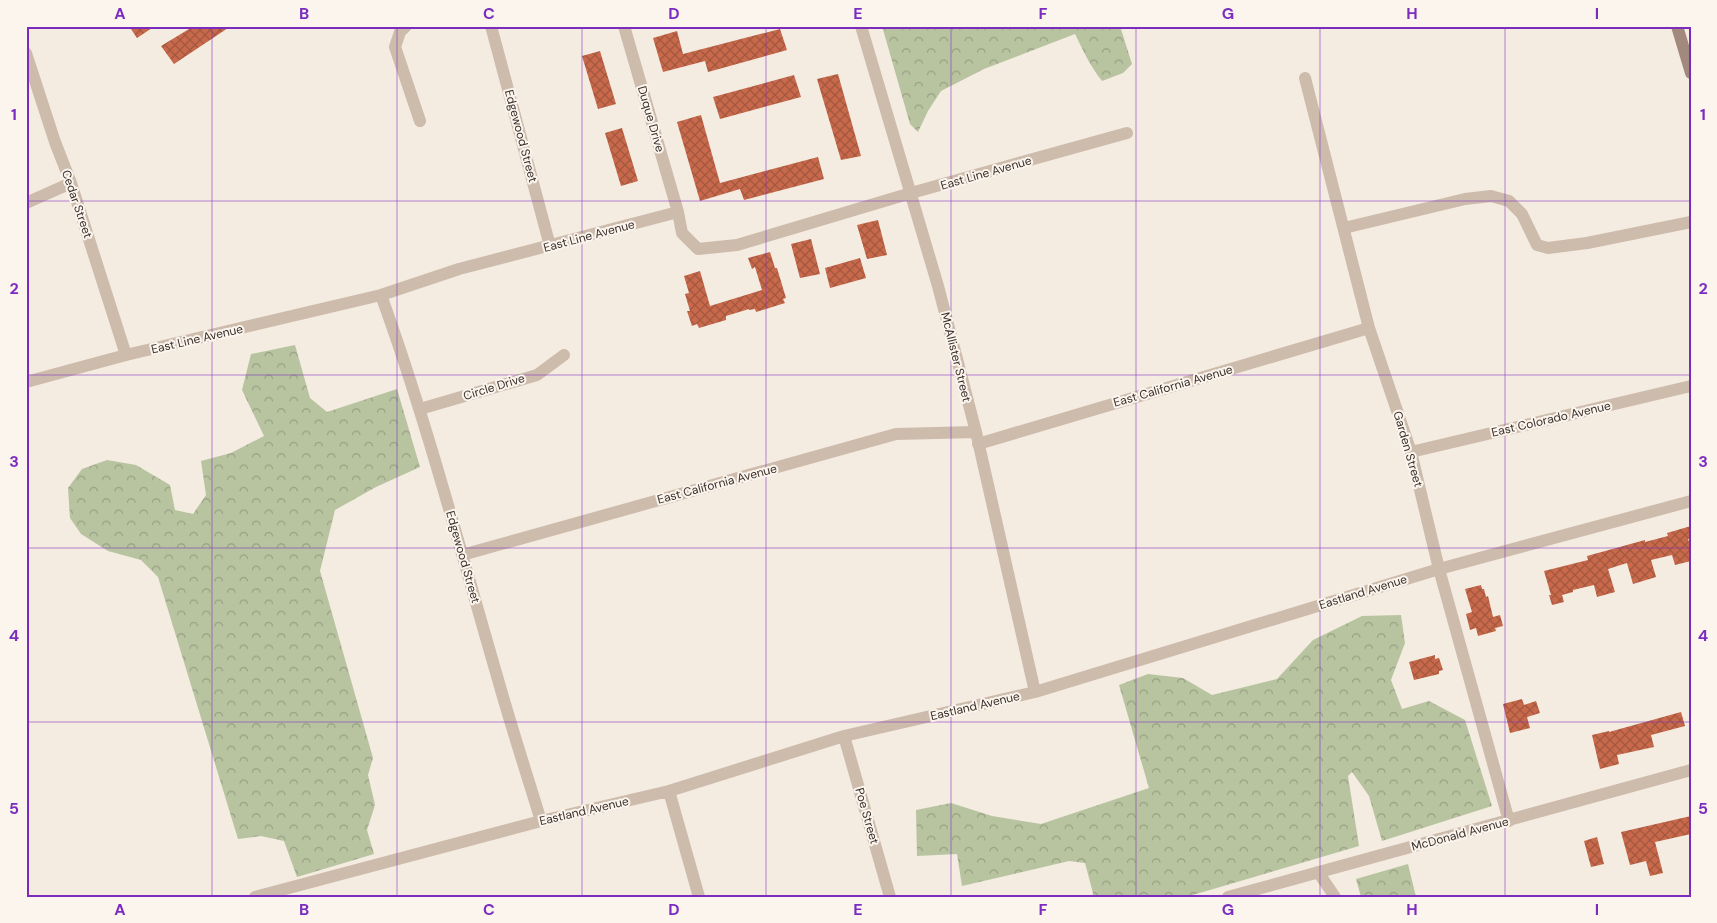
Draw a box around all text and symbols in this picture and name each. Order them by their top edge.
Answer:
text: A [114,3,126,24]
text: B [299,3,309,24]
text: C [483,3,495,24]
text: D [668,3,680,24]
text: E [853,3,863,24]
text: F [1039,3,1048,24]
text: G [1222,3,1234,24]
text: H [1406,3,1418,24]
text: I [1595,3,1599,24]
street label: Duque Drive [634,84,668,154]
street label: Edgewood Street [501,88,541,184]
text: 1 [11,104,17,125]
text: 1 [1700,104,1706,125]
street label: East Line Avenue [939,152,1033,194]
street label: Cedar Street [58,168,96,240]
street label: East Line Avenue [542,216,637,256]
text: 2 [9,278,19,299]
text: 2 [1698,278,1708,299]
street label: McAllister Street [937,310,975,404]
street label: East Line Avenue [149,321,245,357]
street label: East California Avenue [1112,361,1235,411]
street label: Circle Drive [461,370,527,404]
street label: East Colorado Avenue [1490,397,1612,441]
street label: Garden Street [1390,409,1427,489]
text: 3 [9,451,19,472]
text: 3 [1698,451,1708,472]
street label: East California Avenue [655,460,779,508]
street label: Edgewood Street [442,509,484,605]
street label: Eastland Avenue [1317,571,1409,613]
text: 4 [9,625,19,646]
text: 4 [1698,625,1708,646]
street label: Eastland Avenue [929,688,1021,724]
street label: Poe Street [851,786,883,846]
street label: Eastland Avenue [538,793,630,829]
text: 5 [9,798,19,819]
text: 5 [1698,798,1708,819]
street label: McDonald Avenue [1410,813,1510,855]
text: A [114,899,126,920]
text: B [299,899,309,920]
text: C [483,899,495,920]
text: D [668,899,680,920]
text: E [853,899,863,920]
text: F [1039,899,1048,920]
text: G [1222,899,1234,920]
text: H [1406,899,1418,920]
text: I [1595,899,1599,920]

